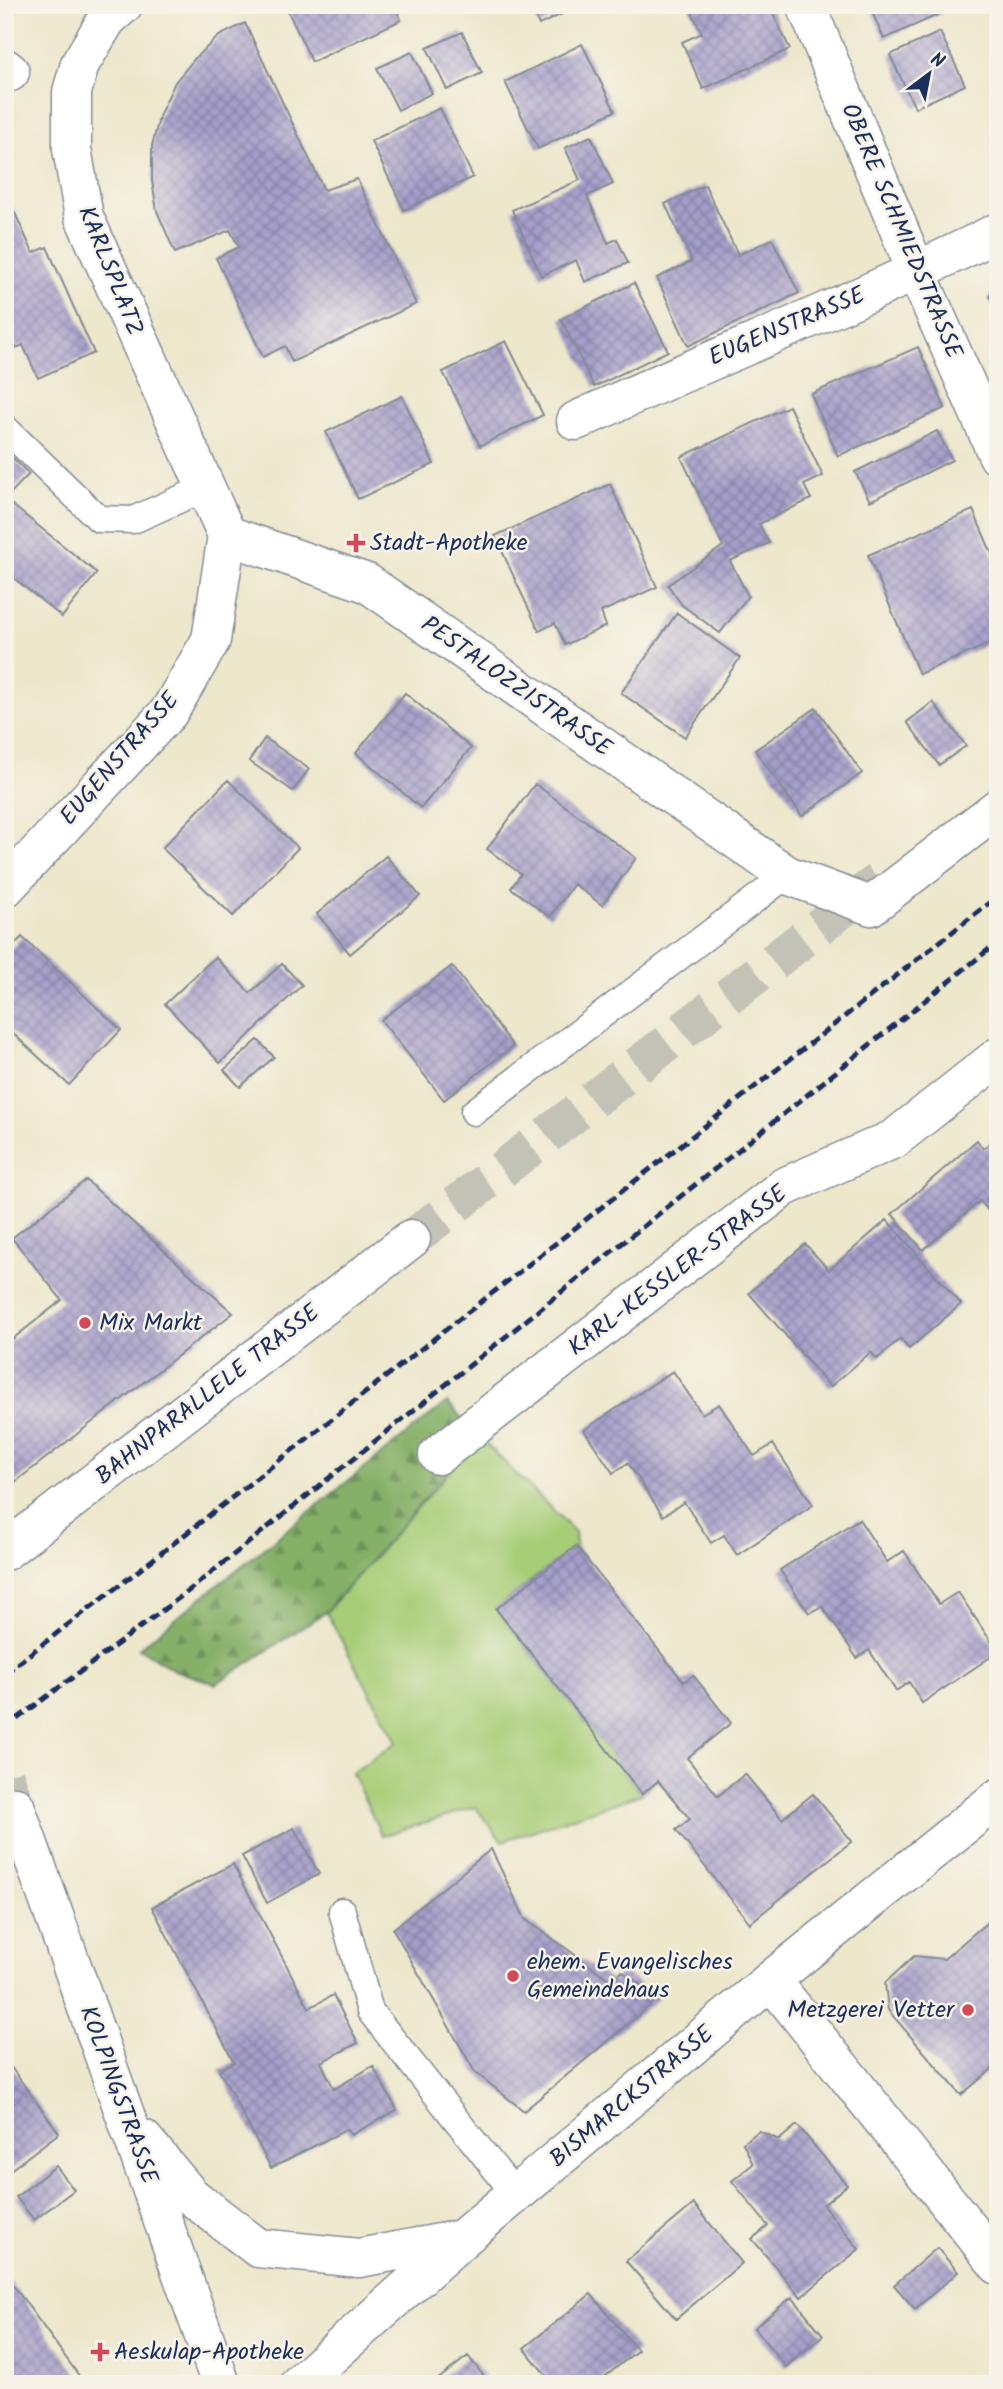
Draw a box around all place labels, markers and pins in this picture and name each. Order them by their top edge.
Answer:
place label: Stadt-Apotheke [370,524,528,563]
marker: Stadt-Apotheke [348,535,364,551]
place label: Mix Markt [99,1304,203,1343]
marker: Mix Markt [77,1315,93,1331]
place label: ehem. Evangelisches Gemeindehaus [527,1943,733,2010]
marker: ehem. Evangelisches Gemeindehaus [505,1968,521,1984]
place label: Metzgerei Vetter [787,1991,956,2030]
marker: Metzgerei Vetter [960,2002,976,2018]
place label: Aeskulap-Apotheke [114,2333,304,2372]
marker: Aeskulap-Apotheke [92,2344,108,2360]

